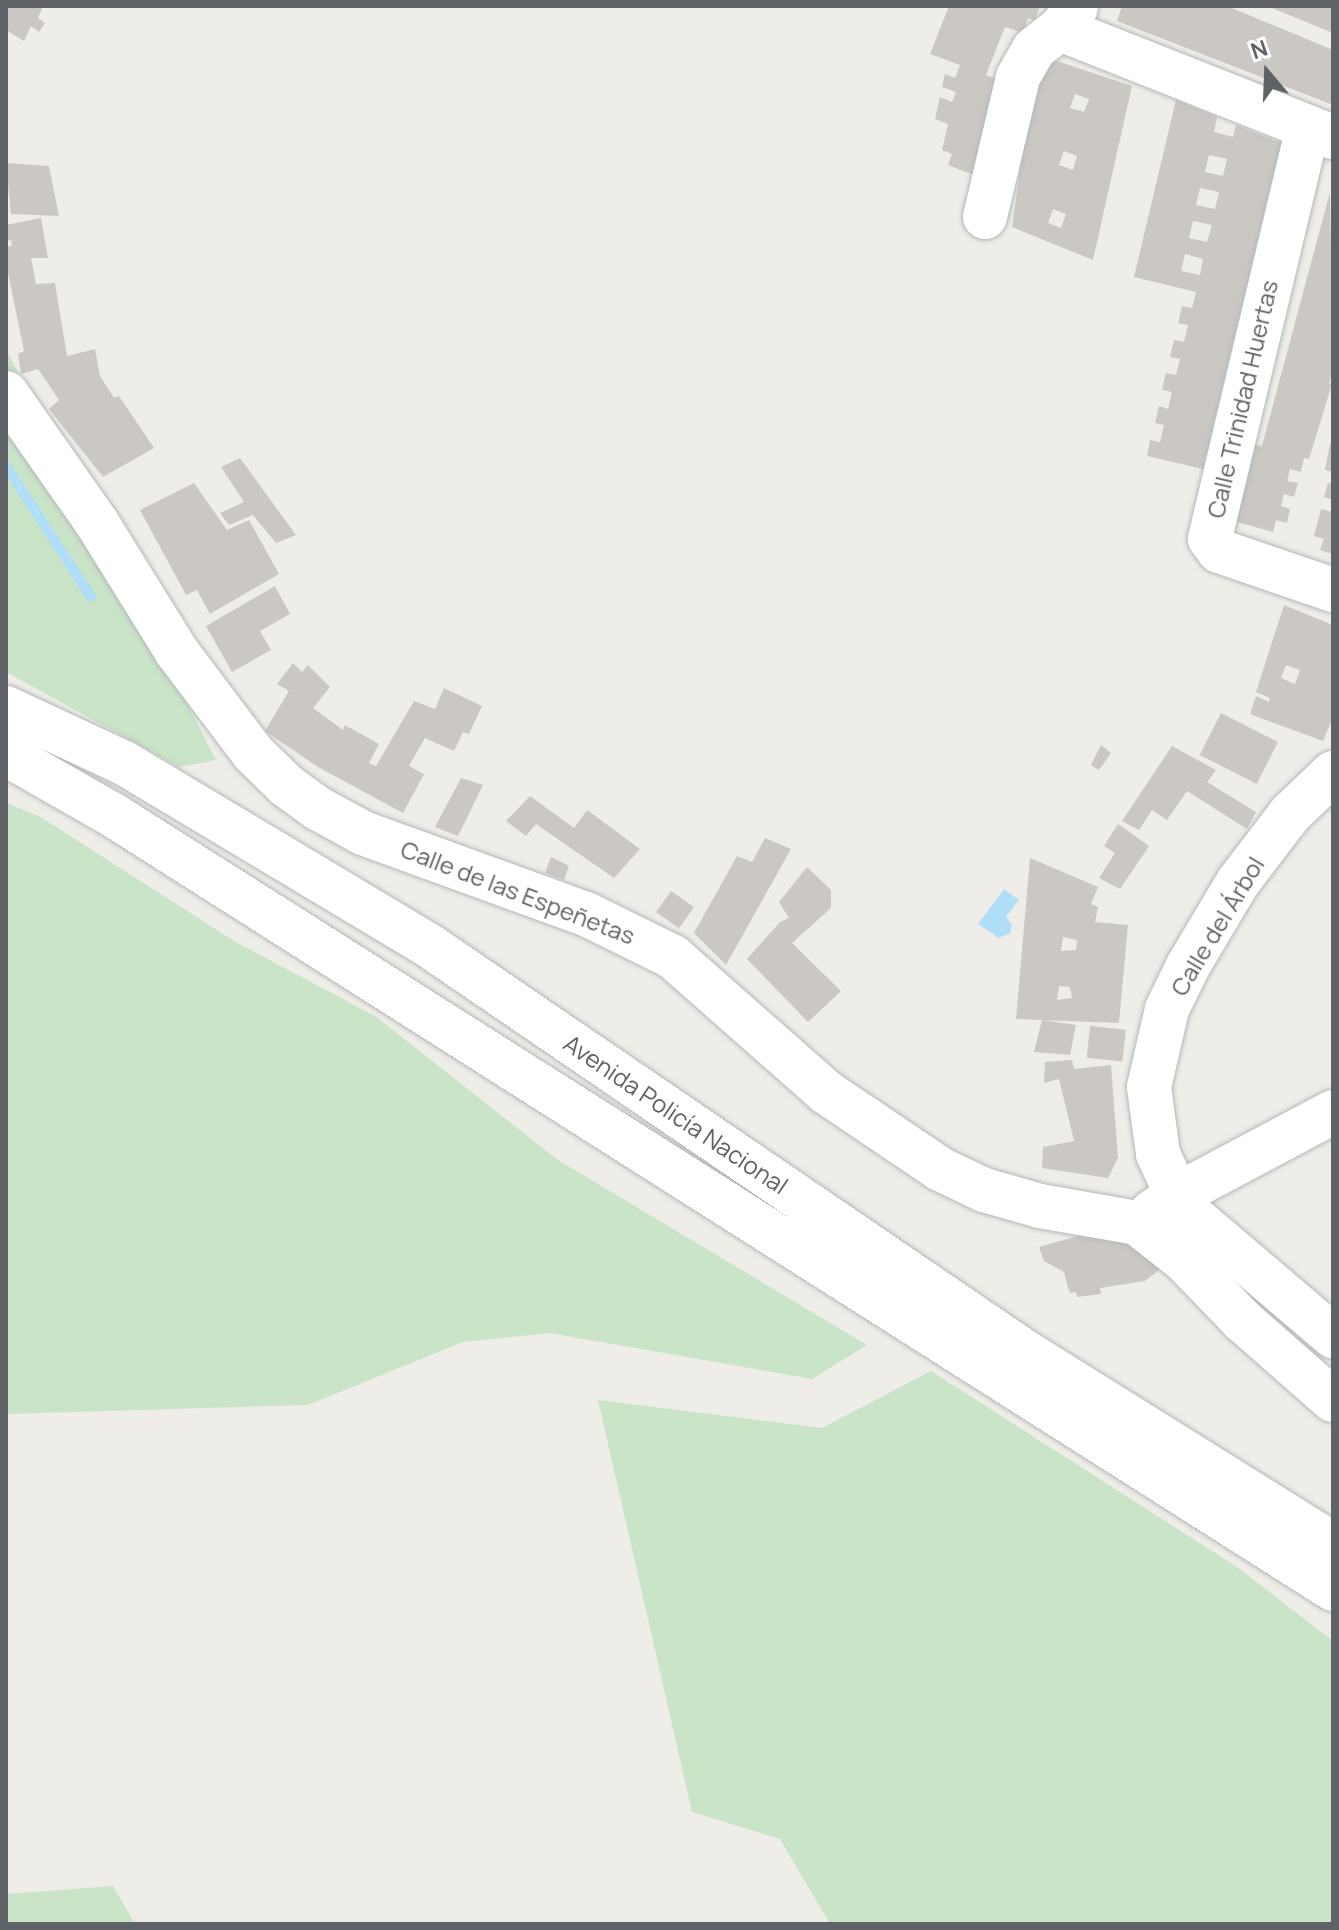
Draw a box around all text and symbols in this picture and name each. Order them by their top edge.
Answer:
north arrow [1227,32,1307,112]
text: N [1247,33,1272,66]
street label: Calle Trinidad Huertas [1201,277,1283,521]
street label: Calle de las Espeñetas [397,834,639,950]
street label: Calle del Árbol [1164,851,1270,1001]
street label: Avenida Policía Nacional [559,1028,793,1200]

